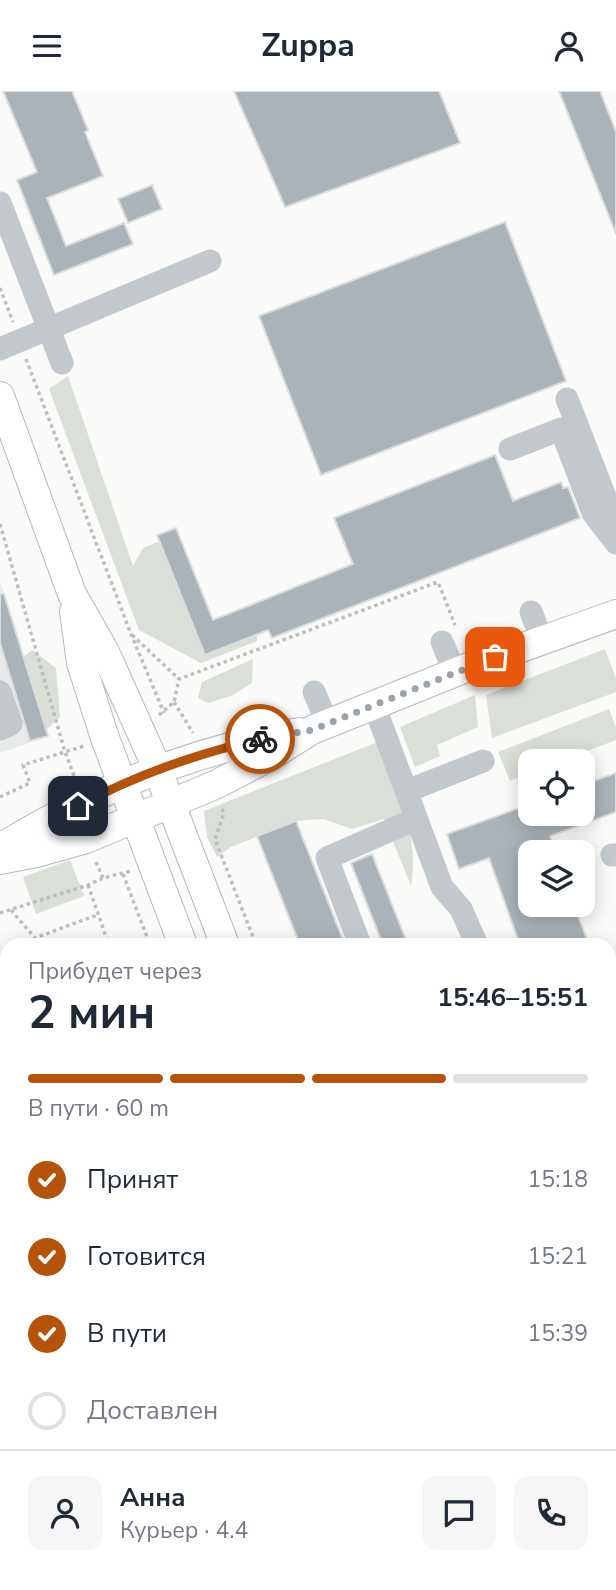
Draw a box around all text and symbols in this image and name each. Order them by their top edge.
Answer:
text: Zuppa [261,24,355,67]
icon: menu [28,27,66,65]
icon: person [550,27,588,65]
pin [465,627,525,687]
icon: bag [476,638,514,676]
courier [225,704,295,774]
icon: bike [241,720,279,758]
map controls [518,749,595,917]
button: locate [518,749,595,826]
pin [48,776,108,836]
icon: home [59,787,97,825]
button: layers [518,840,595,917]
text: Прибудет через [28,956,202,987]
text: 15:46–15:51 [437,980,588,1015]
text: 2 мин [28,981,155,1044]
text: В пути · 60 m [28,1093,169,1124]
icon: check [28,1161,66,1199]
text: Принят [87,1162,178,1197]
text: 15:18 [528,1164,588,1195]
icon: check [28,1238,66,1276]
text: Готовится [87,1239,206,1274]
text: 15:21 [528,1241,588,1272]
icon: check [28,1315,66,1353]
text: В пути [87,1316,167,1351]
text: 15:39 [528,1318,588,1349]
text: Доставлен [87,1393,218,1428]
button: person [28,1476,102,1550]
button: chat [422,1476,496,1550]
button: phone [514,1476,588,1550]
text: Анна [120,1480,186,1515]
text: Курьер · 4.4 [120,1515,248,1546]

